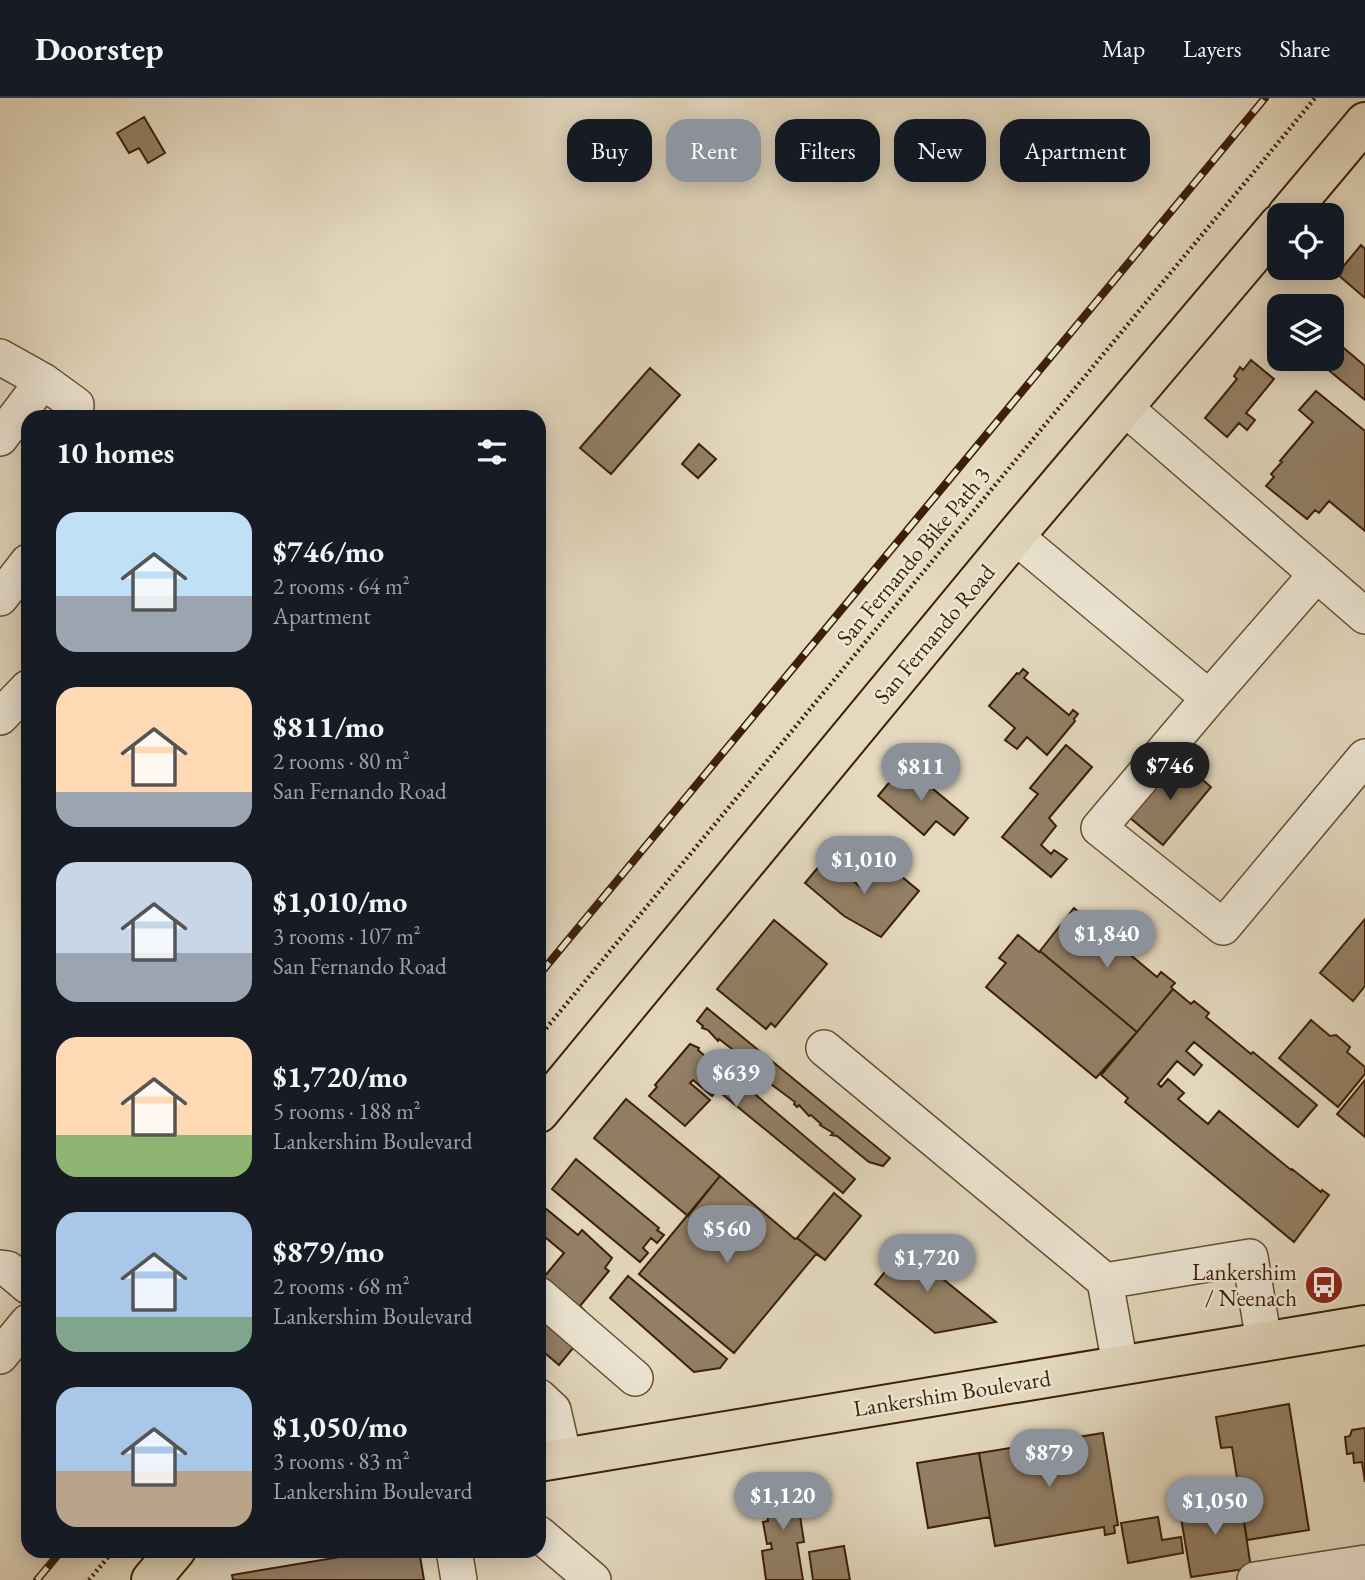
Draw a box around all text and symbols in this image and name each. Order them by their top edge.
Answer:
text: Doorstep [35,27,163,70]
text: Map [1102,33,1145,64]
text: Layers [1183,33,1242,64]
text: Share [1280,33,1330,64]
chip: Buy [567,119,652,182]
chip: Rent [666,119,761,182]
chip: Filters [775,119,880,182]
chip: New [894,119,986,182]
chip: Apartment [1000,119,1150,182]
map controls [1267,203,1344,371]
button: locate [1267,203,1344,280]
button: layers [1267,294,1344,371]
text: 10 homes [56,433,174,472]
icon: filters [473,433,511,471]
street label: San Fernando Bike Path 3 [829,460,997,652]
text: $746/mo [273,532,384,571]
icon: home [112,540,196,624]
street label: San Fernando Road [867,558,1002,710]
text: 2 rooms · 64 m² [273,571,410,601]
text: Apartment [273,601,371,631]
text: $811/mo [273,707,384,746]
icon: home [112,715,196,799]
pin: $746 [1129,742,1211,802]
pin: $811 [880,744,962,803]
text: 2 rooms · 80 m² [273,746,410,776]
text: $746 [1146,750,1194,780]
text: $811 [897,751,945,781]
text: San Fernando Road [273,776,447,806]
pin: $1,010 [807,836,921,896]
text: $1,010 [832,844,896,874]
text: $1,010/mo [273,882,407,921]
icon: home [112,890,196,974]
pin: $1,840 [1050,910,1164,970]
text: $1,840 [1075,918,1139,948]
text: 3 rooms · 107 m² [273,921,421,951]
text: San Fernando Road [273,951,447,981]
pin: $639 [695,1049,777,1109]
text: $1,720/mo [273,1057,407,1096]
text: $639 [712,1057,760,1087]
icon: home [112,1065,196,1149]
text: 5 rooms · 188 m² [273,1096,421,1126]
text: Lankershim Boulevard [273,1126,472,1156]
pin: $560 [686,1206,768,1265]
text: $560 [703,1213,751,1243]
text: $879/mo [273,1232,384,1271]
pin: $1,720 [870,1234,984,1294]
icon: home [112,1240,196,1324]
text: $1,720 [895,1242,959,1272]
place label: Lankershim / Neenach [1192,1257,1297,1313]
bus stop icon: Lankershim / Neenach [1303,1264,1345,1306]
text: 2 rooms · 68 m² [273,1271,410,1301]
text: Lankershim Boulevard [273,1301,472,1331]
street label: Lankershim Boulevard [851,1363,1053,1423]
text: $1,050/mo [273,1407,407,1446]
icon: home [112,1415,196,1499]
pin: $879 [1008,1430,1090,1489]
text: $879 [1025,1437,1073,1467]
text: 3 rooms · 83 m² [273,1446,410,1476]
pin: $1,120 [726,1472,840,1532]
text: Lankershim Boulevard [273,1476,472,1506]
pin: $1,050 [1158,1478,1272,1537]
text: $1,120 [751,1480,815,1510]
text: $1,050 [1183,1485,1247,1515]

